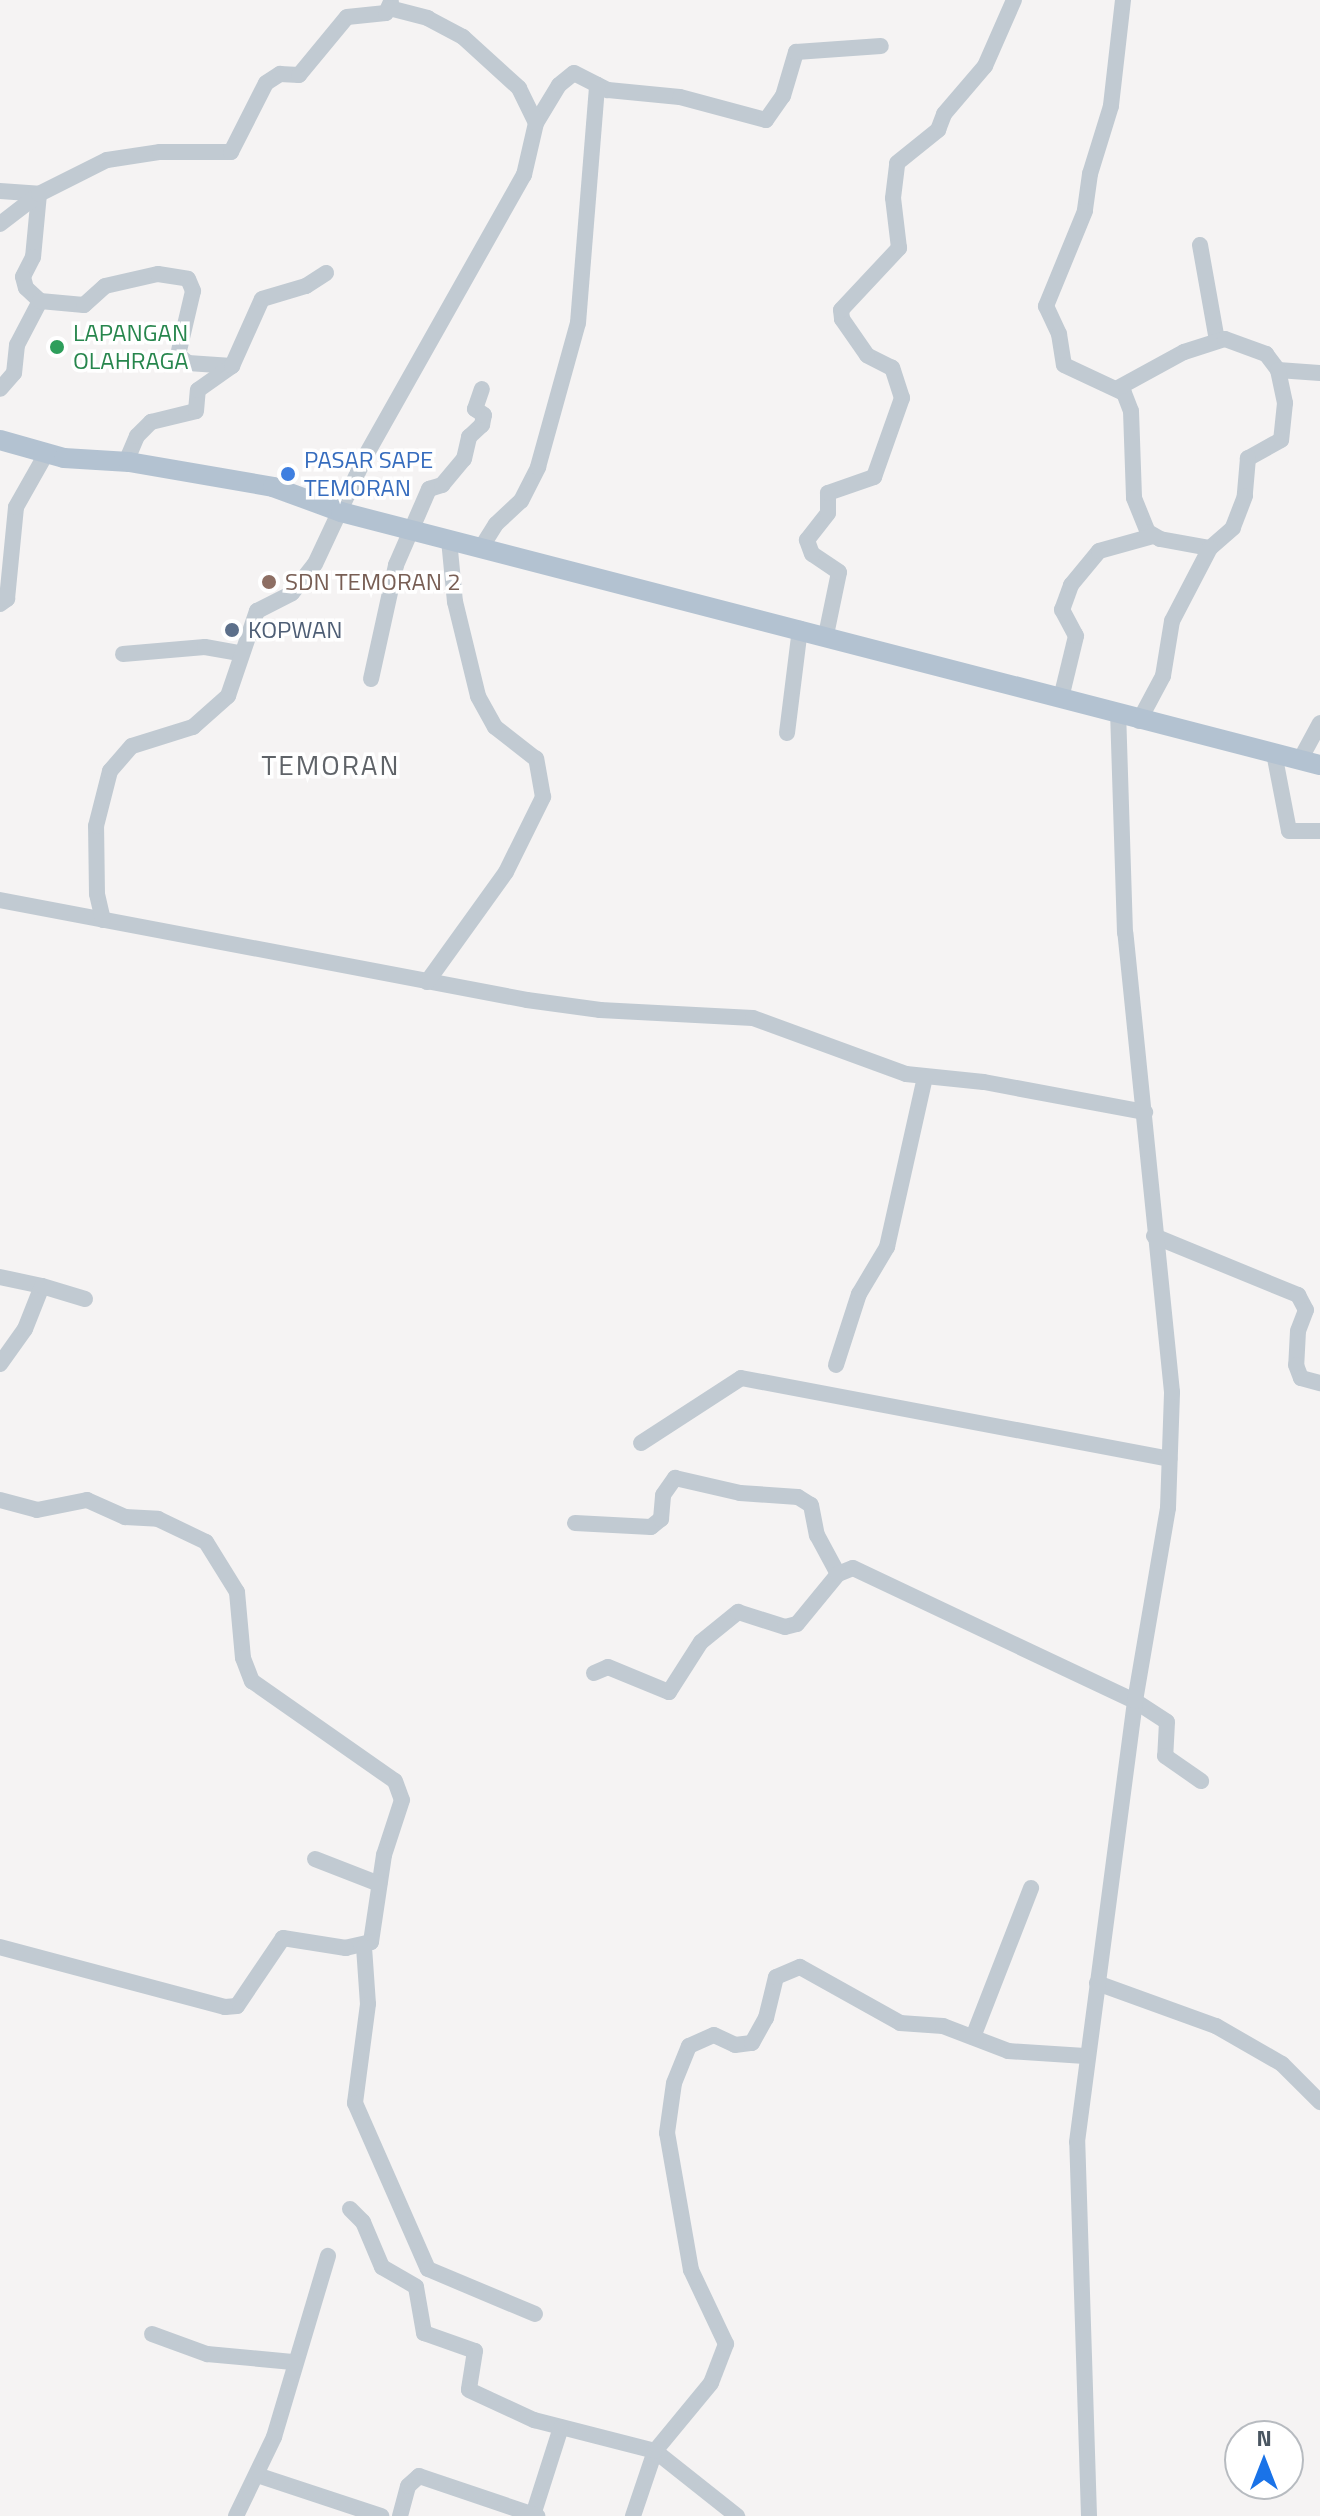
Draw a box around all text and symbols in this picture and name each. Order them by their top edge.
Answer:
place label: LAPANGAN OLAHRAGA [73,319,189,375]
marker: LAPANGAN OLAHRAGA [48,338,66,356]
place label: PASAR SAPE TEMORAN [304,446,433,502]
marker: PASAR SAPE TEMORAN [279,465,297,483]
place label: SDN TEMORAN 2 [285,568,461,596]
marker: SDN TEMORAN 2 [260,573,278,591]
place label: KOPWAN [248,616,343,644]
marker: KOPWAN [223,621,241,639]
district label: TEMORAN [262,748,400,782]
north arrow [1224,2420,1304,2500]
text: N [1256,2421,1272,2455]

